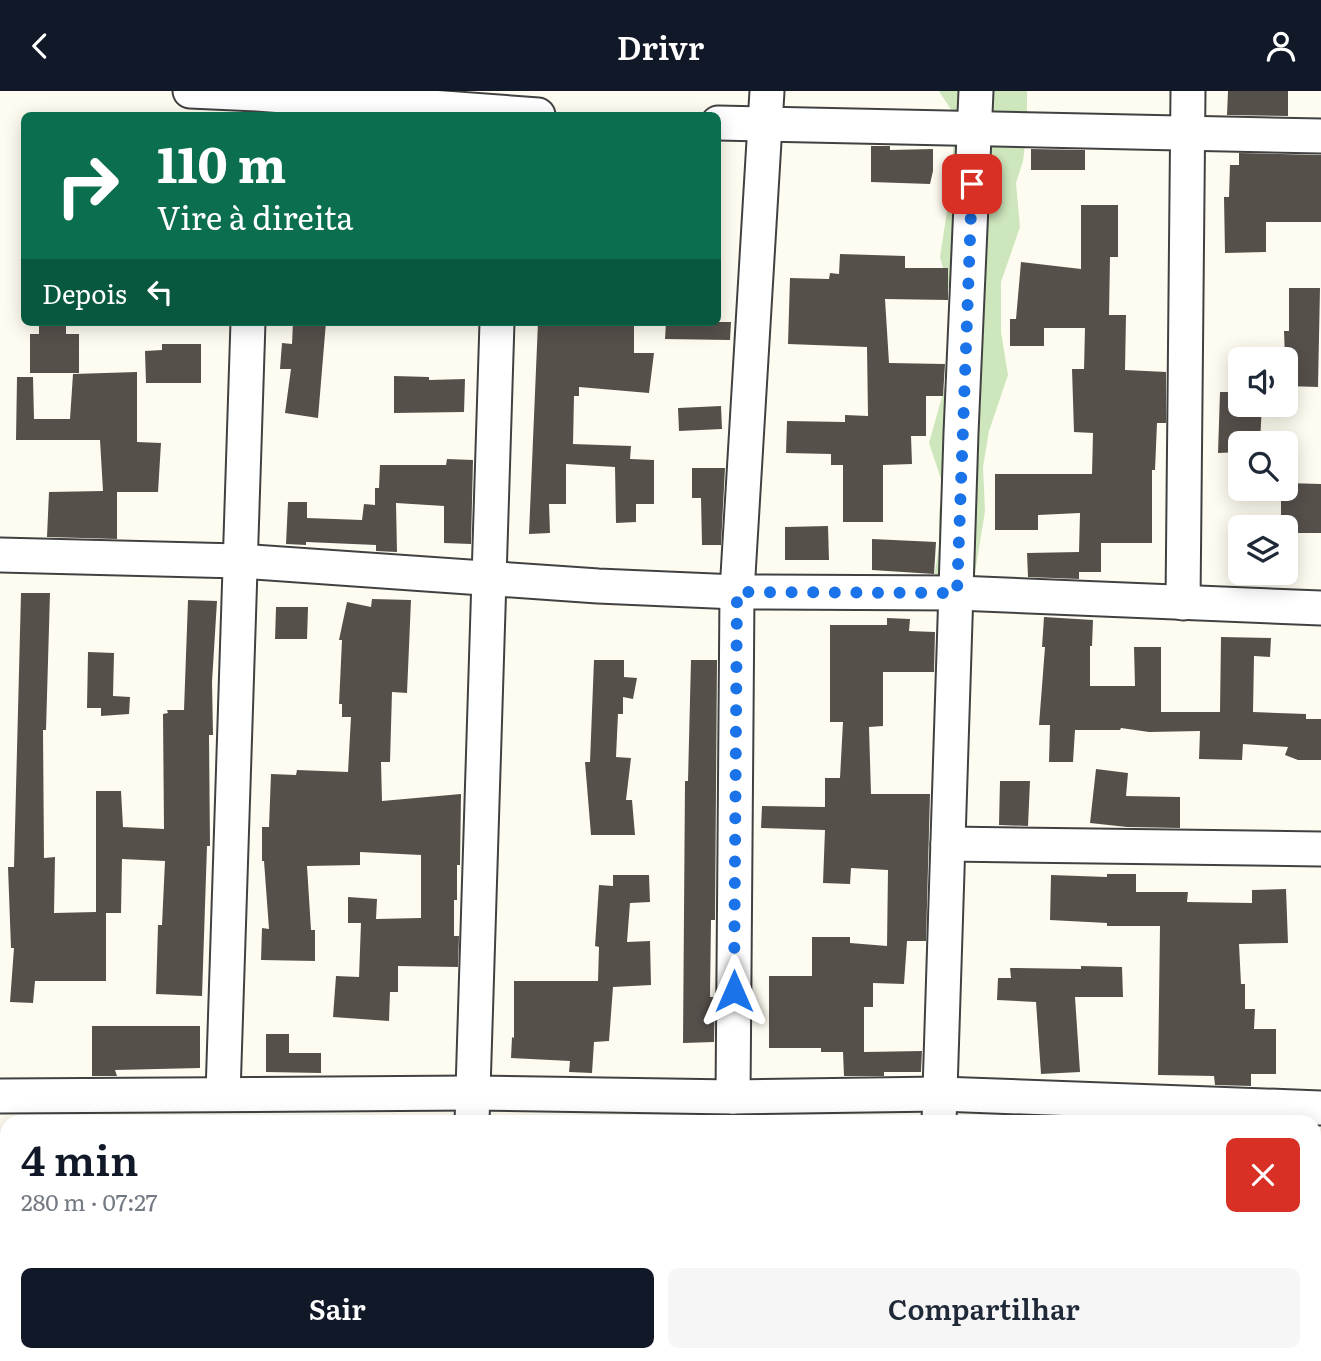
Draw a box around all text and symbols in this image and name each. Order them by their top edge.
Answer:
text: Drivr [617,22,704,70]
icon: back [21,27,59,65]
icon: person [1262,27,1300,65]
text: 110 m [157,125,286,198]
icon: right [42,140,133,231]
pin [942,154,1002,214]
icon: arrive [953,165,991,203]
text: Vire à direita [157,192,354,240]
text: Depois [42,273,127,312]
icon: left [141,273,179,311]
map controls [1228,347,1298,585]
button: sound [1228,347,1298,417]
button: search [1228,431,1298,501]
button: layers [1228,515,1298,585]
position arrow [697,954,771,1028]
text: 4 min [21,1127,139,1189]
button: close [1226,1138,1300,1212]
text: 280 m · 07:27 [21,1184,157,1218]
button: Sair [21,1268,654,1348]
button: Compartilhar [668,1268,1300,1348]

